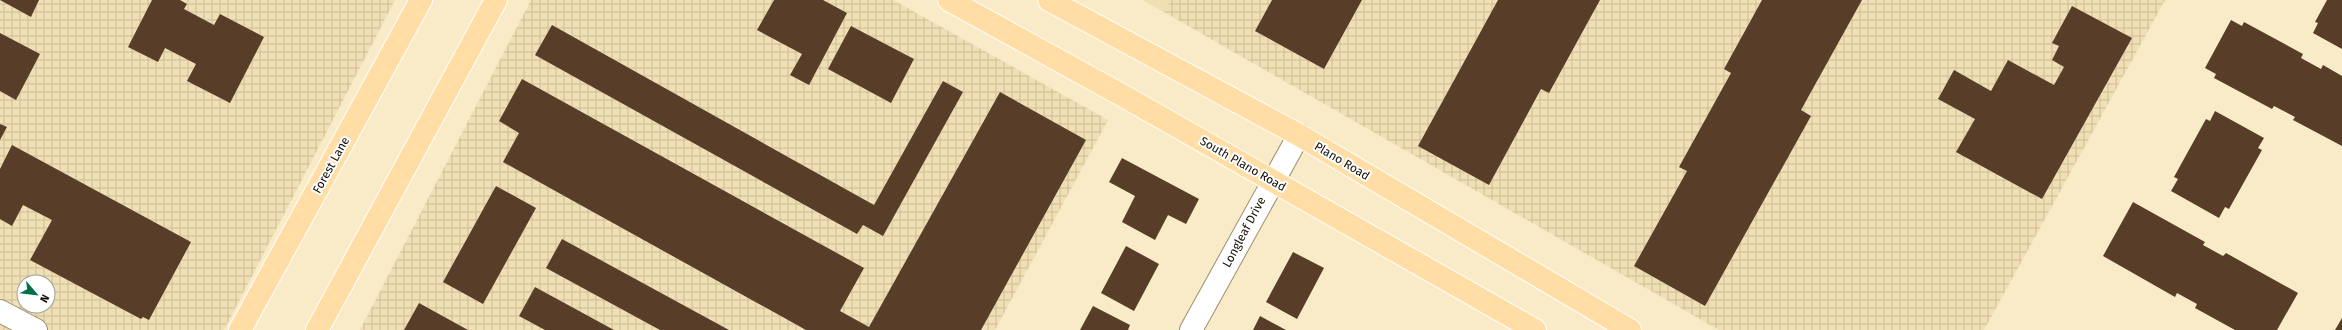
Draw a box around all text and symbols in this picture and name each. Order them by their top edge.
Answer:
street label: Forest Lane [310,134,352,196]
street label: South Plano Road [1198,134,1288,194]
street label: Plano Road [1312,139,1372,183]
street label: Longleaf Drive [1220,194,1268,270]
north arrow [16,274,56,314]
text: N [37,292,52,305]

